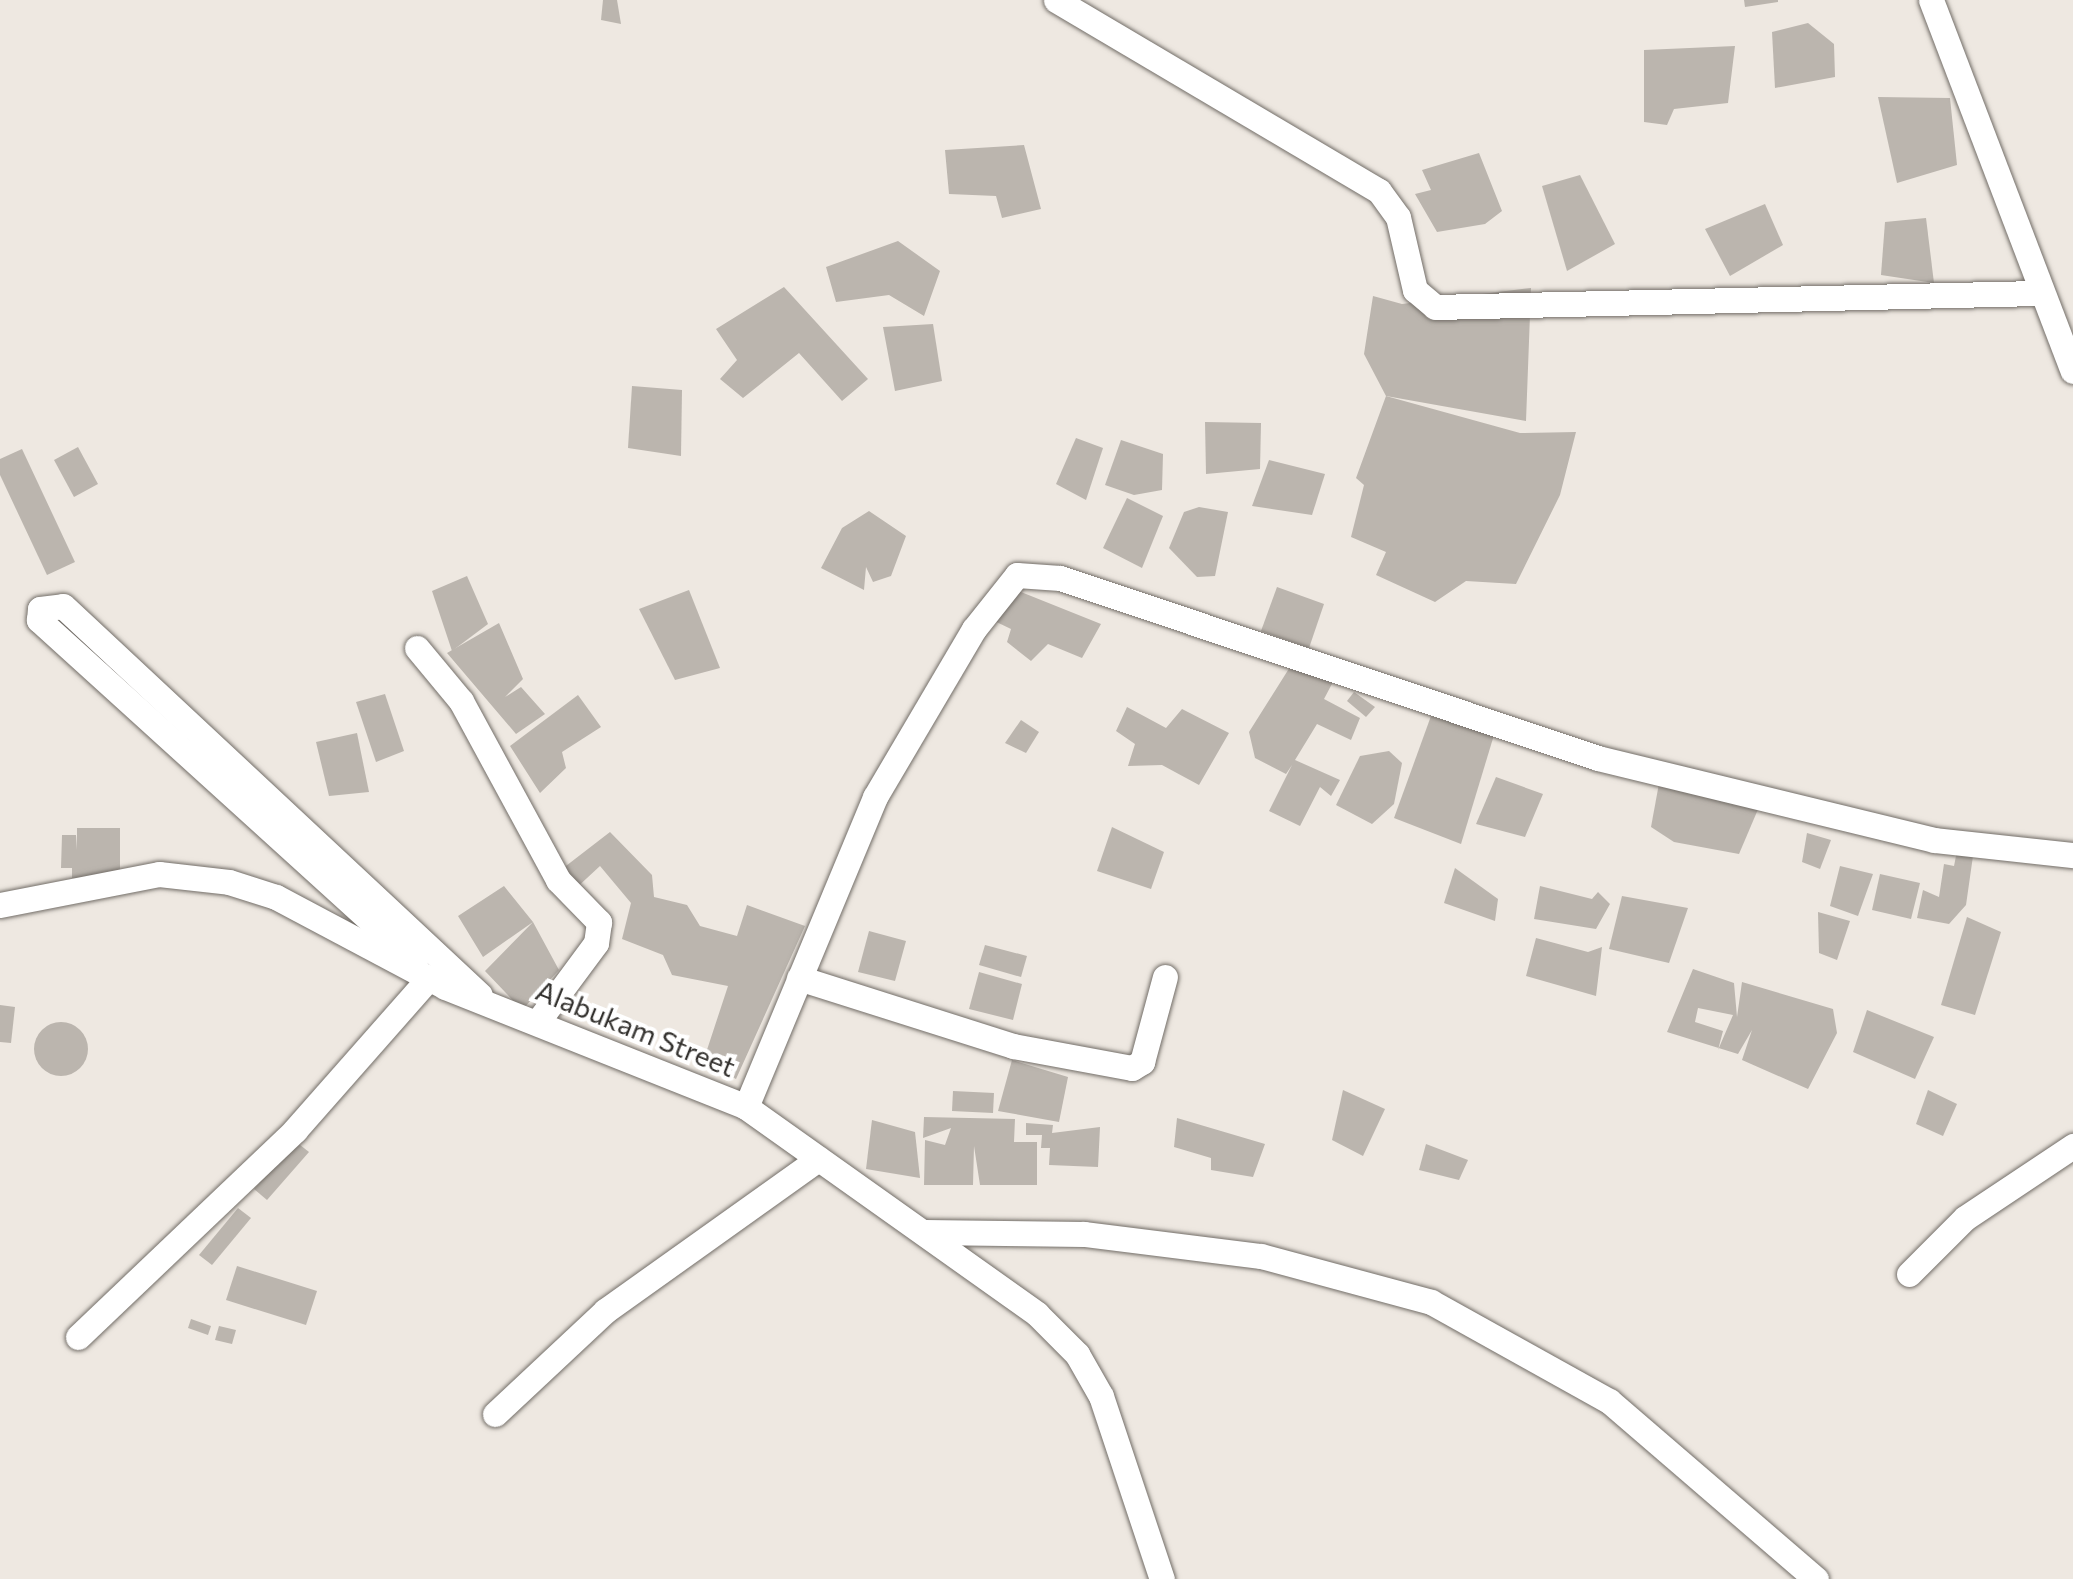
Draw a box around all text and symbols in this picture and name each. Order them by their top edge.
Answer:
street label: Alabukam Street [531,973,741,1083]

